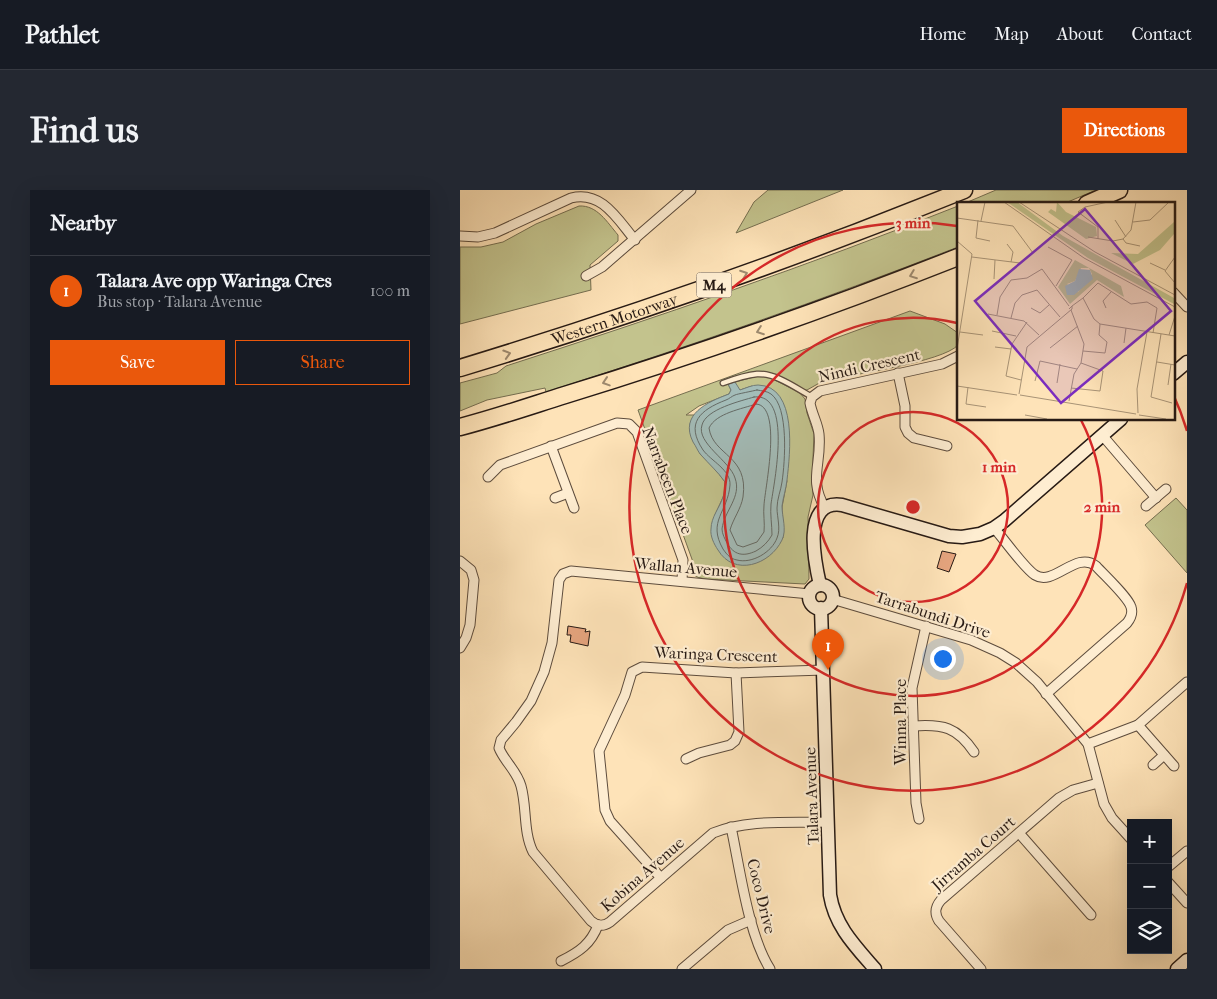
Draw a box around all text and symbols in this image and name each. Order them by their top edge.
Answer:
text: Pathlet [25,21,99,49]
text: Home [919,24,966,45]
text: Map [994,24,1029,45]
text: About [1057,24,1103,45]
text: Contact [1131,24,1192,45]
button: Directions [1062,108,1187,153]
text: Find us [30,110,139,151]
inset map [957,202,1174,420]
text: Nearby [50,211,116,235]
text: 3 min [896,214,931,232]
one-way arrow [909,269,918,279]
text: Talara Ave opp Waringa Cres [97,270,332,292]
one-way arrow [739,270,747,280]
road number: M4 [696,272,732,298]
text: 1 [63,281,69,300]
text: 100 m [370,281,410,300]
street label: Western Motorway [548,289,681,349]
text: Bus stop · Talara Avenue [97,292,262,311]
one-way arrow [757,325,765,335]
button: Save [50,340,225,385]
button: Share [235,340,410,385]
street label: Nindi Crescent [816,344,922,386]
one-way arrow [502,349,510,359]
one-way arrow [603,377,611,387]
street label: Narrabeen Place [638,424,697,537]
text: 1 min [982,458,1016,476]
centre of rings [904,498,922,516]
text: 2 min [1084,498,1121,516]
street label: Wallan Avenue [633,553,738,581]
street label: Tarrabundi Drive [873,587,993,642]
pin: 1 [812,629,844,670]
street label: Waringa Crescent [653,643,778,666]
your location [930,646,956,672]
street label: Winna Place [891,679,910,766]
street label: Talara Avenue [800,747,823,845]
street label: Jirramba Court [926,812,1019,896]
map controls [1127,819,1172,954]
button: + [1127,819,1172,864]
street label: Kobina Avenue [597,833,688,916]
street label: Coco Drive [743,857,780,936]
button: − [1127,864,1172,909]
button: layers [1127,909,1172,954]

